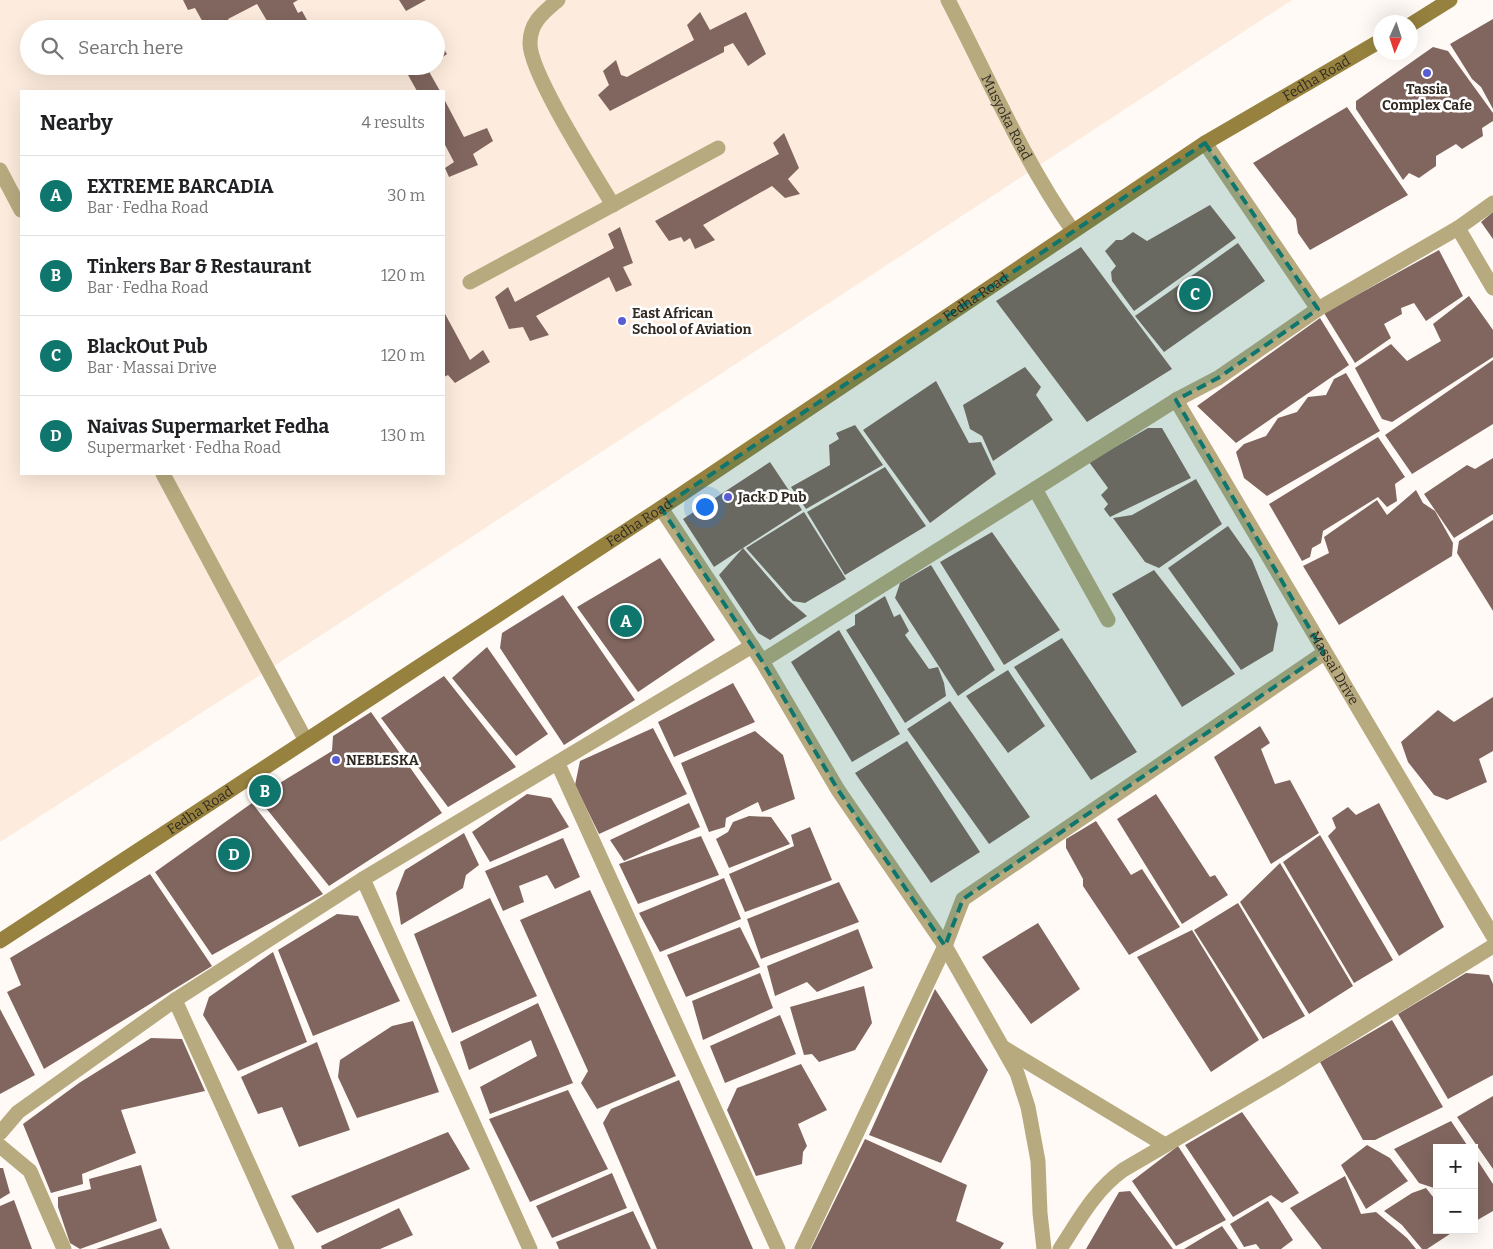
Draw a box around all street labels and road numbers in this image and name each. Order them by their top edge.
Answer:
street label: Fedha Road [1279,52,1353,105]
street label: Musyoka Road [978,71,1036,163]
street label: Fedha Road [940,269,1012,325]
street label: Fedha Road [603,495,675,550]
street label: Massai Drive [1306,628,1363,708]
street label: Fedha Road [164,782,236,838]

